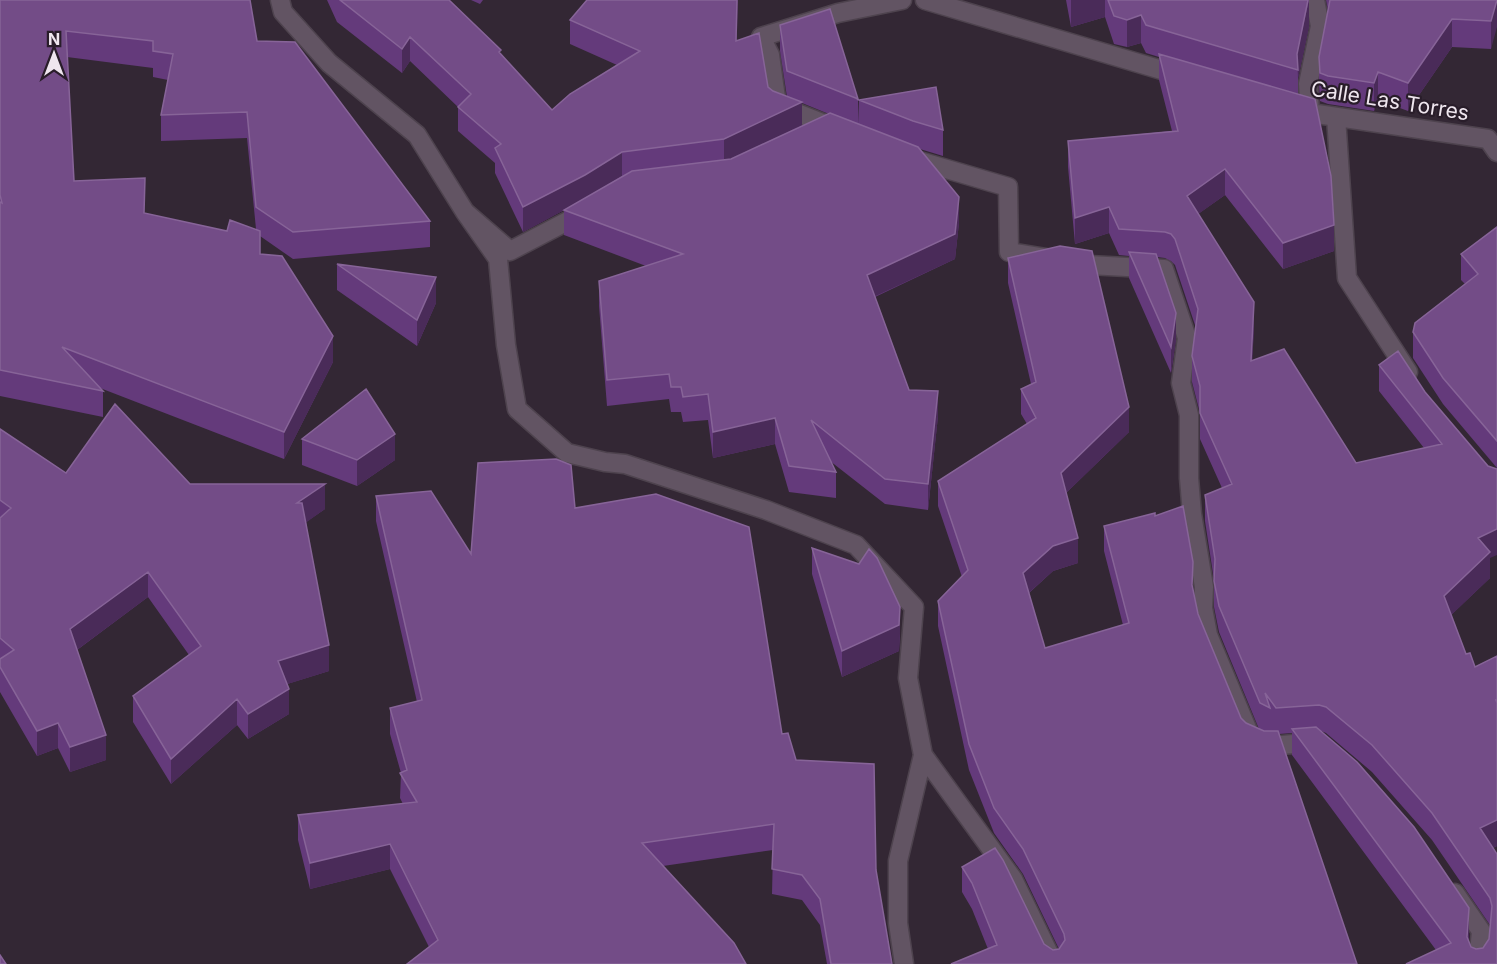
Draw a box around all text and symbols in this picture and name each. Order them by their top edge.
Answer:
north arrow [24,24,84,84]
text: N [48,29,60,49]
street label: Calle Las Torres [1309,76,1471,125]

